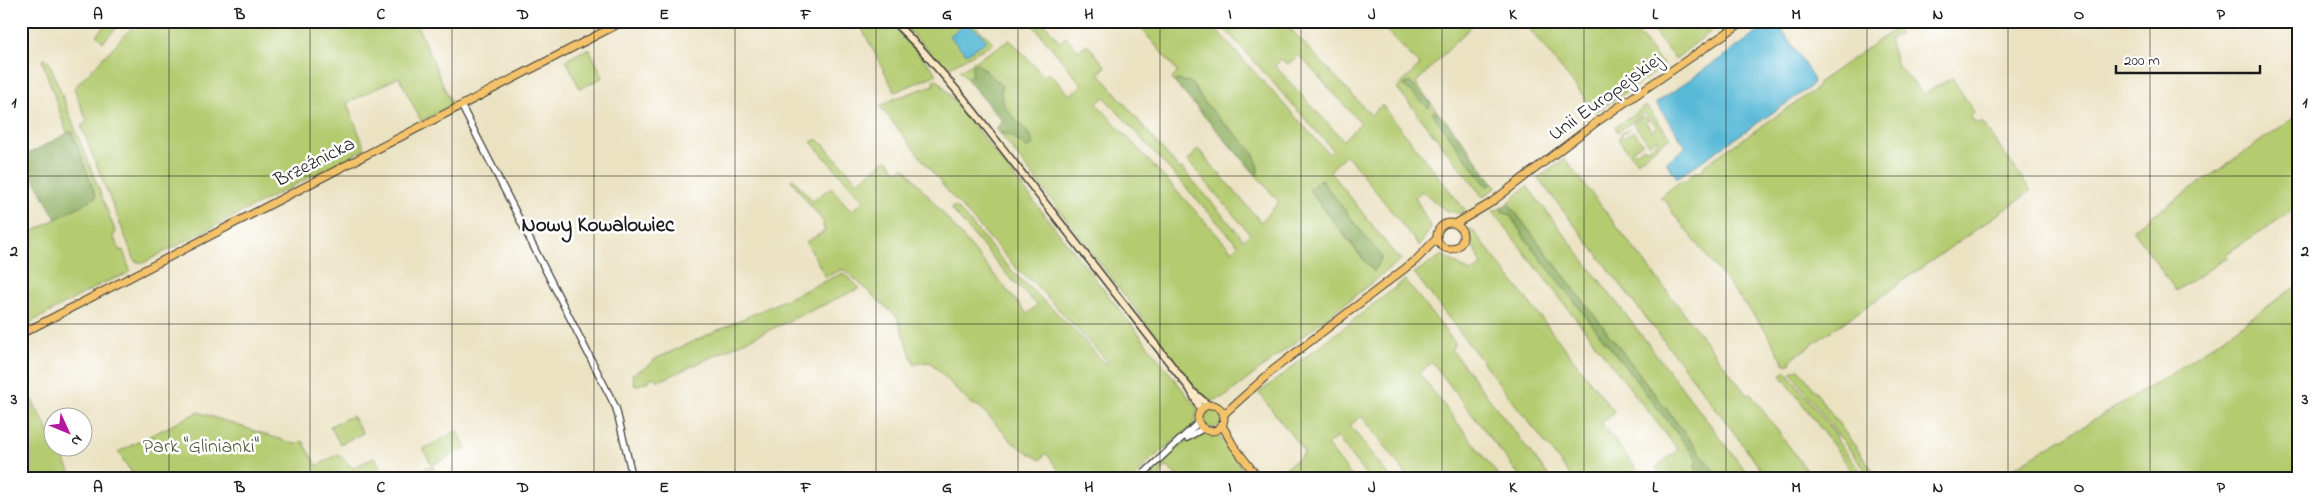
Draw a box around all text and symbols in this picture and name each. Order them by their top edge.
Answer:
text: A [93,3,103,27]
text: B [234,3,246,27]
text: C [377,3,386,27]
text: D [516,3,529,27]
text: E [659,3,669,27]
text: F [800,3,812,27]
text: G [942,3,952,27]
text: H [1084,3,1094,27]
text: I [1228,3,1232,27]
text: J [1368,3,1376,27]
text: K [1509,3,1518,27]
text: L [1652,3,1659,27]
text: M [1791,3,1801,27]
text: N [1933,3,1944,27]
text: O [2074,3,2085,27]
text: P [2217,3,2226,27]
scale bar [2116,42,2260,74]
street label: Unii Europejskiej [1543,46,1670,149]
text: 200 m [2124,50,2160,72]
text: 1 [11,91,17,115]
text: 1 [2302,91,2308,115]
street label: Brzeźnicka [269,130,360,196]
district label: Nowy Kowalowiec [522,211,675,243]
text: 2 [9,240,18,264]
text: 2 [2300,240,2309,264]
text: 3 [10,388,18,412]
text: 3 [2301,388,2309,412]
north arrow [42,408,92,458]
text: N [65,429,87,451]
park label: Park "Glinianki" [143,433,260,462]
text: A [93,476,103,500]
text: B [234,476,246,500]
text: C [377,476,386,500]
text: D [516,476,529,500]
text: E [659,476,669,500]
text: F [800,476,812,500]
text: G [942,476,952,500]
text: H [1084,476,1094,500]
text: I [1228,476,1232,500]
text: J [1368,476,1376,500]
text: K [1509,476,1518,500]
text: L [1652,476,1659,500]
text: M [1791,476,1801,500]
text: N [1933,476,1944,500]
text: O [2074,476,2085,500]
text: P [2217,476,2226,500]

